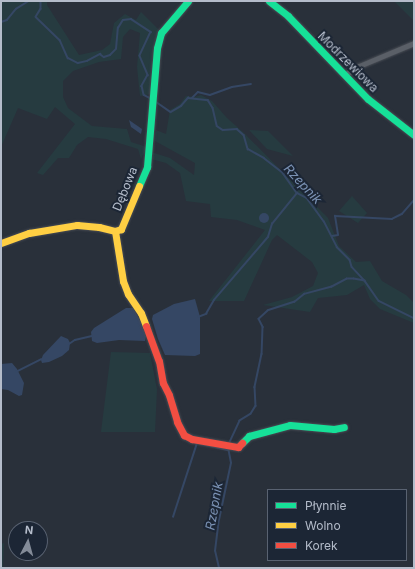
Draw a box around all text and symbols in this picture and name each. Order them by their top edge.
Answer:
street label: Modrzewiowa [315,29,381,95]
water label: Rzepnik [281,161,325,207]
street label: Dębowa [110,165,140,213]
water label: Rzepnik [202,481,226,531]
legend [267,489,407,561]
text: Płynnie [305,498,346,513]
text: Wolno [305,518,341,533]
north arrow [8,521,48,561]
text: N [24,523,34,537]
text: Korek [305,538,338,553]

